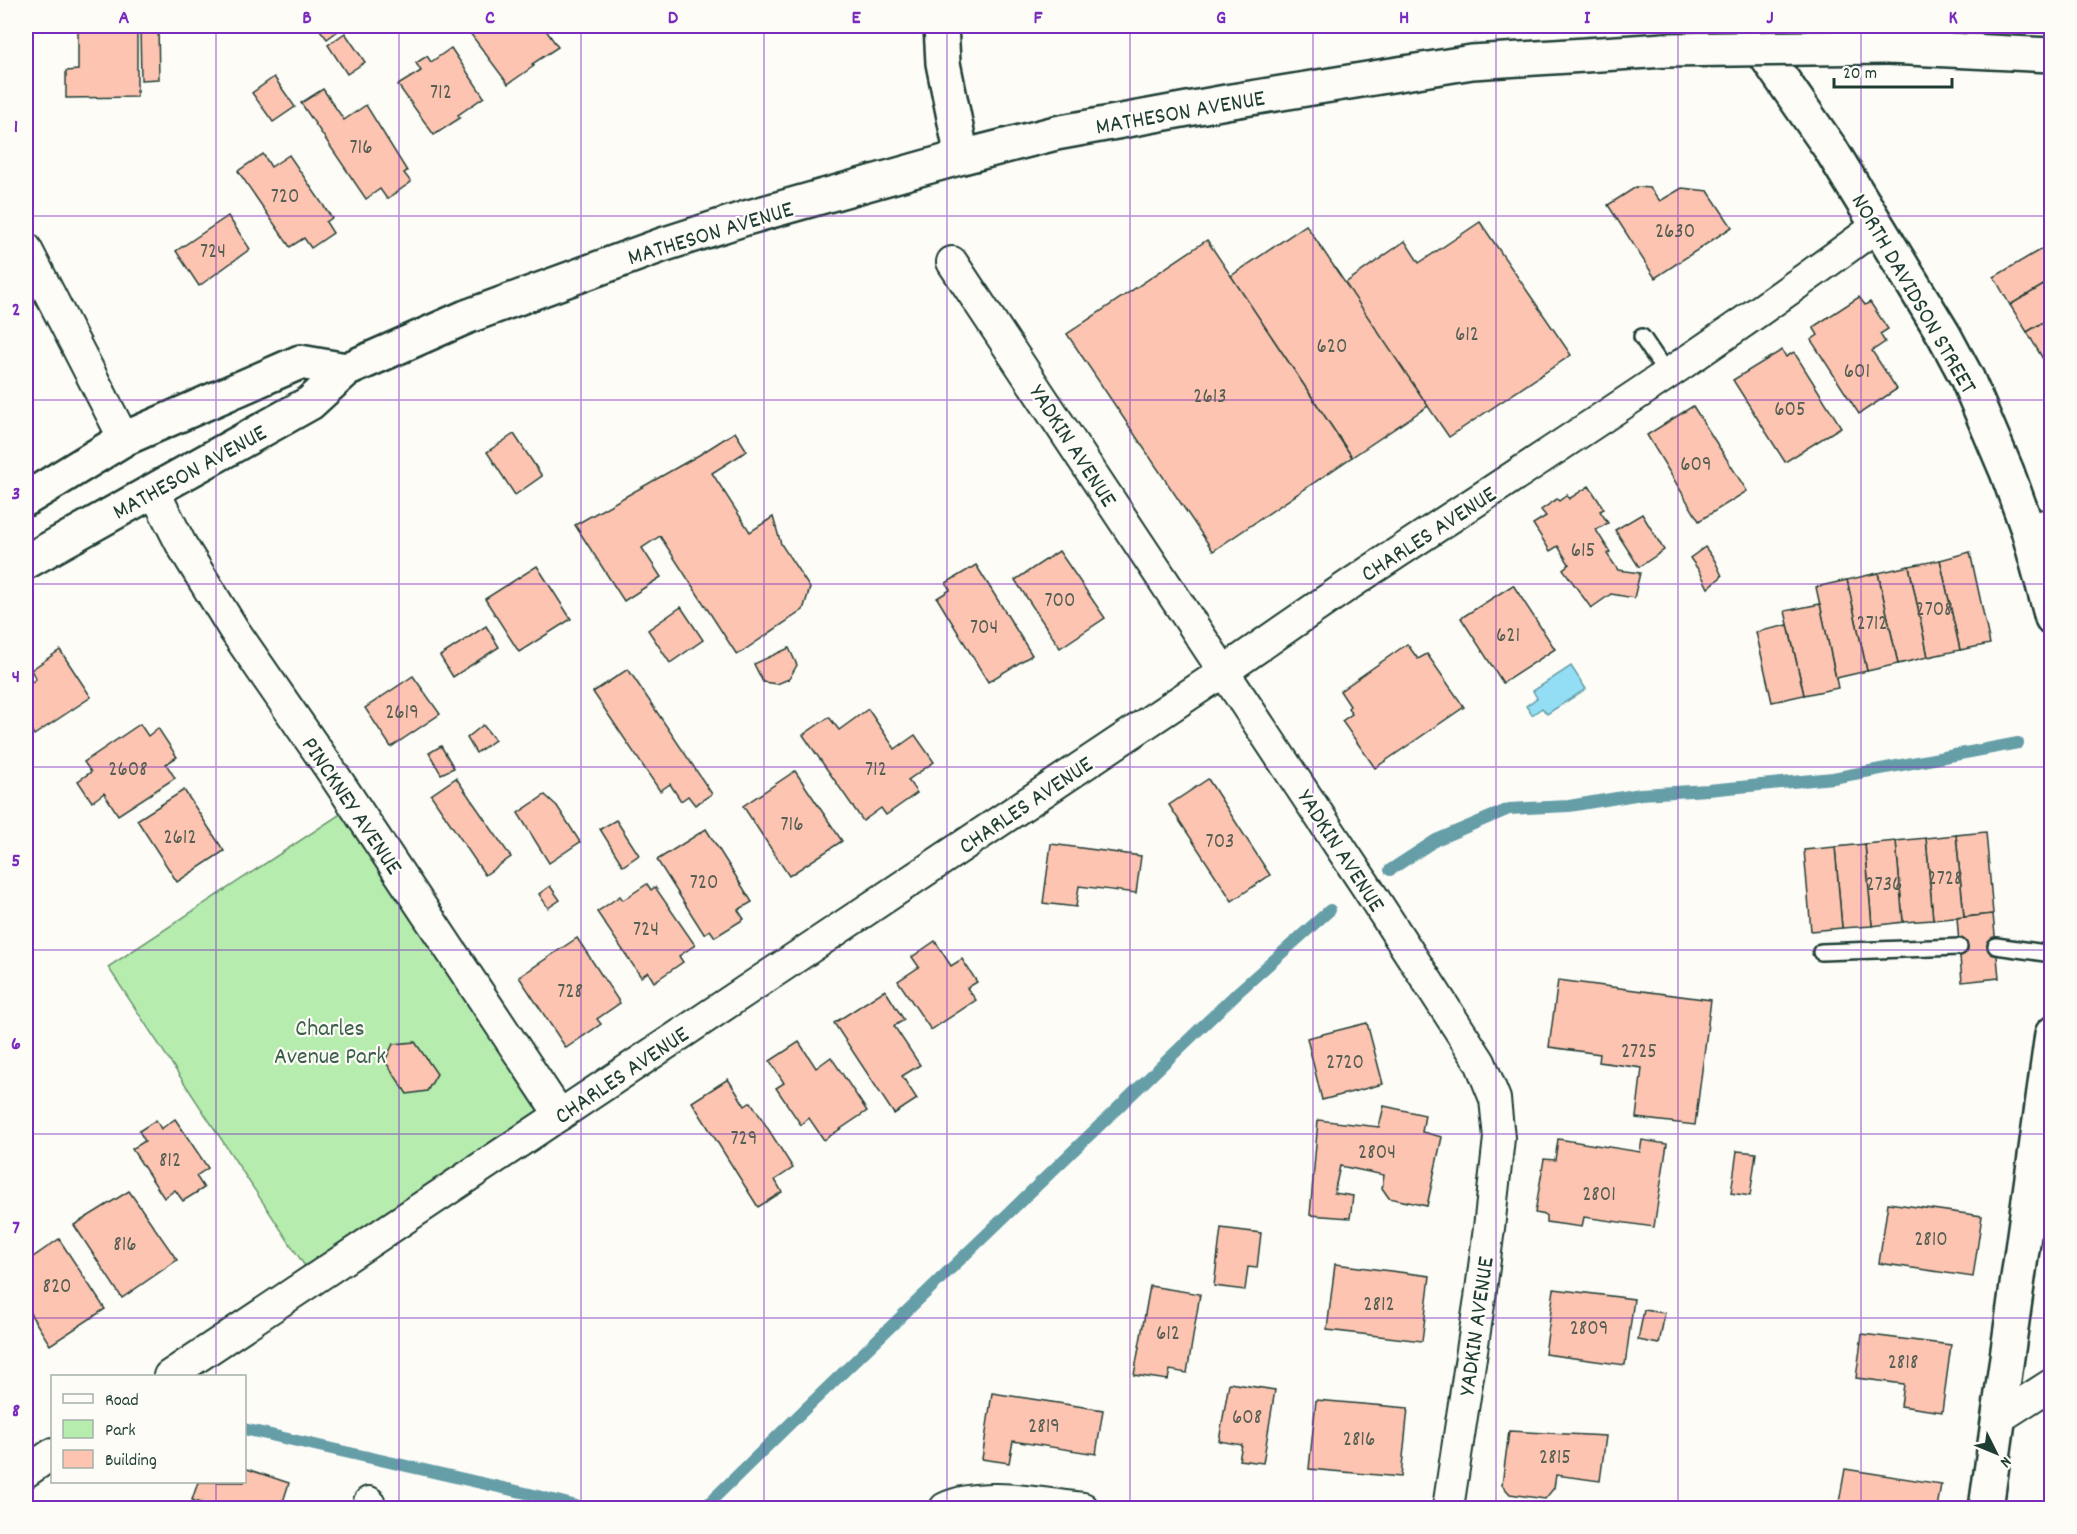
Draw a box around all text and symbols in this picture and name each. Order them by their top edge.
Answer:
text: A [119,5,130,33]
text: B [302,5,312,33]
text: C [485,5,495,33]
text: D [668,5,679,33]
text: E [851,5,861,33]
text: F [1034,5,1044,33]
text: G [1216,5,1226,33]
text: H [1399,5,1409,33]
text: I [1584,5,1591,33]
text: J [1766,5,1774,33]
text: K [1948,5,1958,33]
scale bar [1834,51,1952,89]
text: 20 m [1843,62,1877,87]
house number: 712 [430,79,452,109]
street label: MATHESON AVENUE [1093,82,1268,146]
text: 1 [14,114,18,142]
house number: 716 [350,134,372,164]
house number: 720 [271,183,299,213]
street label: NORTH DAVIDSON STREET [1841,188,1984,401]
street label: MATHESON AVENUE [624,194,798,276]
house number: 2630 [1655,218,1695,248]
house number: 724 [200,238,226,268]
text: 2 [12,297,20,325]
house number: 612 [1455,321,1479,351]
house number: 620 [1317,333,1347,363]
house number: 601 [1844,358,1870,388]
street label: YADKIN AVENUE [1019,379,1124,515]
house number: 2613 [1193,383,1227,413]
house number: 605 [1774,396,1806,426]
street label: MATHESON AVENUE [107,417,274,530]
house number: 609 [1680,451,1712,481]
street label: CHARLES AVENUE [1355,479,1504,592]
text: 3 [12,481,20,509]
house number: 615 [1571,537,1595,567]
house number: 700 [1045,587,1075,617]
house number: 2708 [1915,596,1953,626]
house number: 2712 [1857,610,1888,640]
house number: 704 [970,614,998,644]
house number: 621 [1496,622,1520,652]
text: 4 [12,664,20,692]
house number: 2619 [385,699,419,729]
street label: PINCKNEY AVENUE [292,731,409,883]
street label: CHARLES AVENUE [953,749,1101,864]
house number: 2608 [108,756,148,786]
house number: 712 [865,756,887,786]
street label: YADKIN AVENUE [1287,784,1392,920]
house number: 716 [781,811,803,841]
house number: 2612 [163,824,197,854]
house number: 703 [1206,828,1234,858]
text: 5 [11,848,21,876]
house number: 2728 [1928,865,1962,895]
house number: 720 [690,869,718,899]
house number: 2736 [1866,871,1902,901]
house number: 724 [633,916,659,946]
house number: 728 [557,978,583,1008]
park label: Charles Avenue Park [274,1013,386,1075]
street label: CHARLES AVENUE [549,1019,697,1134]
text: 6 [11,1031,21,1059]
house number: 2725 [1621,1038,1657,1068]
house number: 2720 [1326,1049,1364,1079]
house number: 729 [731,1125,757,1155]
house number: 2804 [1358,1139,1396,1169]
house number: 812 [159,1147,181,1177]
house number: 2801 [1582,1181,1616,1211]
text: 7 [12,1215,20,1243]
house number: 2810 [1914,1226,1948,1256]
house number: 816 [113,1231,137,1261]
street label: YADKIN AVENUE [1451,1255,1505,1398]
house number: 820 [42,1273,72,1303]
house number: 2812 [1363,1291,1395,1321]
house number: 2809 [1570,1315,1608,1345]
house number: 612 [1156,1320,1180,1350]
house number: 2818 [1888,1349,1918,1379]
legend [51,1375,246,1483]
text: Road [105,1389,139,1414]
text: 8 [12,1398,20,1426]
house number: 608 [1232,1404,1262,1434]
house number: 2819 [1028,1413,1060,1443]
text: Park [105,1419,136,1444]
north arrow [1966,1423,2026,1483]
house number: 2816 [1343,1426,1375,1456]
house number: 2815 [1539,1444,1571,1474]
text: Building [105,1449,157,1474]
text: N [1994,1451,2016,1472]

